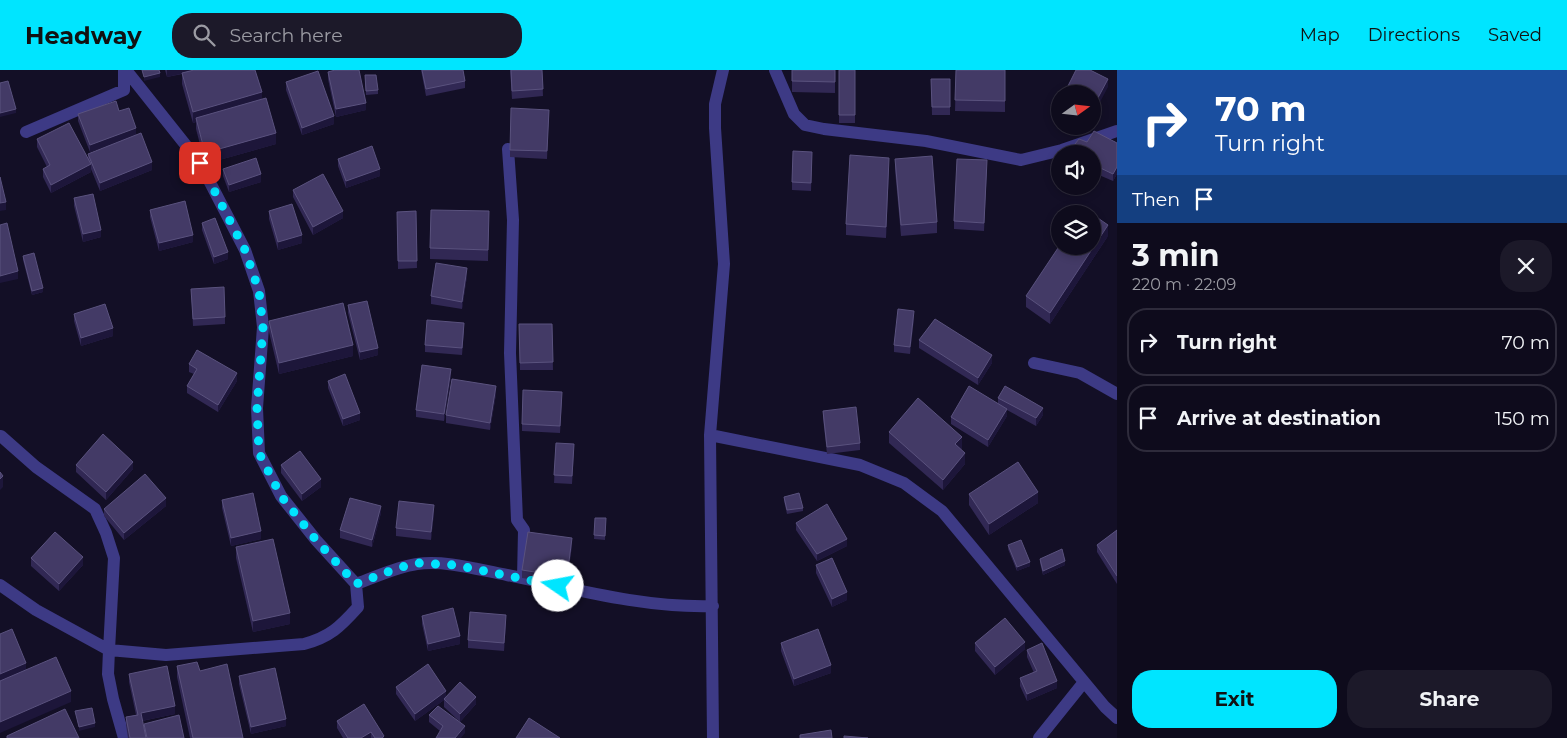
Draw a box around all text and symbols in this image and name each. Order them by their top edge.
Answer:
search box [172,13,522,58]
text: Headway [25,21,142,50]
icon: search [190,21,218,49]
text: Search here [230,24,343,47]
text: Map [1300,24,1340,46]
text: Directions [1368,24,1460,46]
text: Saved [1488,24,1542,46]
north arrow [1051,85,1101,135]
map controls [1051,85,1101,255]
text: 70 m [1215,87,1306,130]
icon: right [1132,90,1197,155]
text: Turn right [1215,130,1325,157]
pin [179,142,221,184]
button: sound [1051,145,1101,195]
icon: arrive [186,149,214,177]
icon: arrive [1190,185,1218,213]
text: Then [1132,188,1180,211]
button: layers [1051,205,1101,255]
text: 3 min [1132,237,1219,274]
button: close [1500,240,1552,292]
text: 220 m · 22:09 [1132,275,1236,294]
icon: right [1134,328,1162,356]
text: Turn right [1177,331,1277,354]
text: 70 m [1501,331,1550,354]
icon: arrive [1134,404,1162,432]
text: Arrive at destination [1177,407,1381,430]
text: 150 m [1495,407,1550,430]
position arrow [531,559,583,611]
button: Exit [1132,670,1337,728]
button: Share [1347,670,1552,728]

